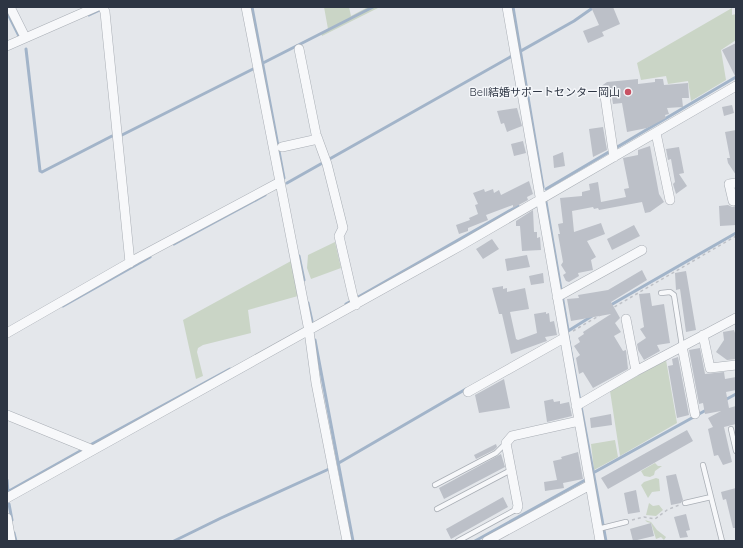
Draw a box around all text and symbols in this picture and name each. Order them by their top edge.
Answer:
place label: Bell結婚サポートセンター岡山 [470,85,620,99]
marker: Bell結婚サポートセンター岡山 [623,87,633,97]

